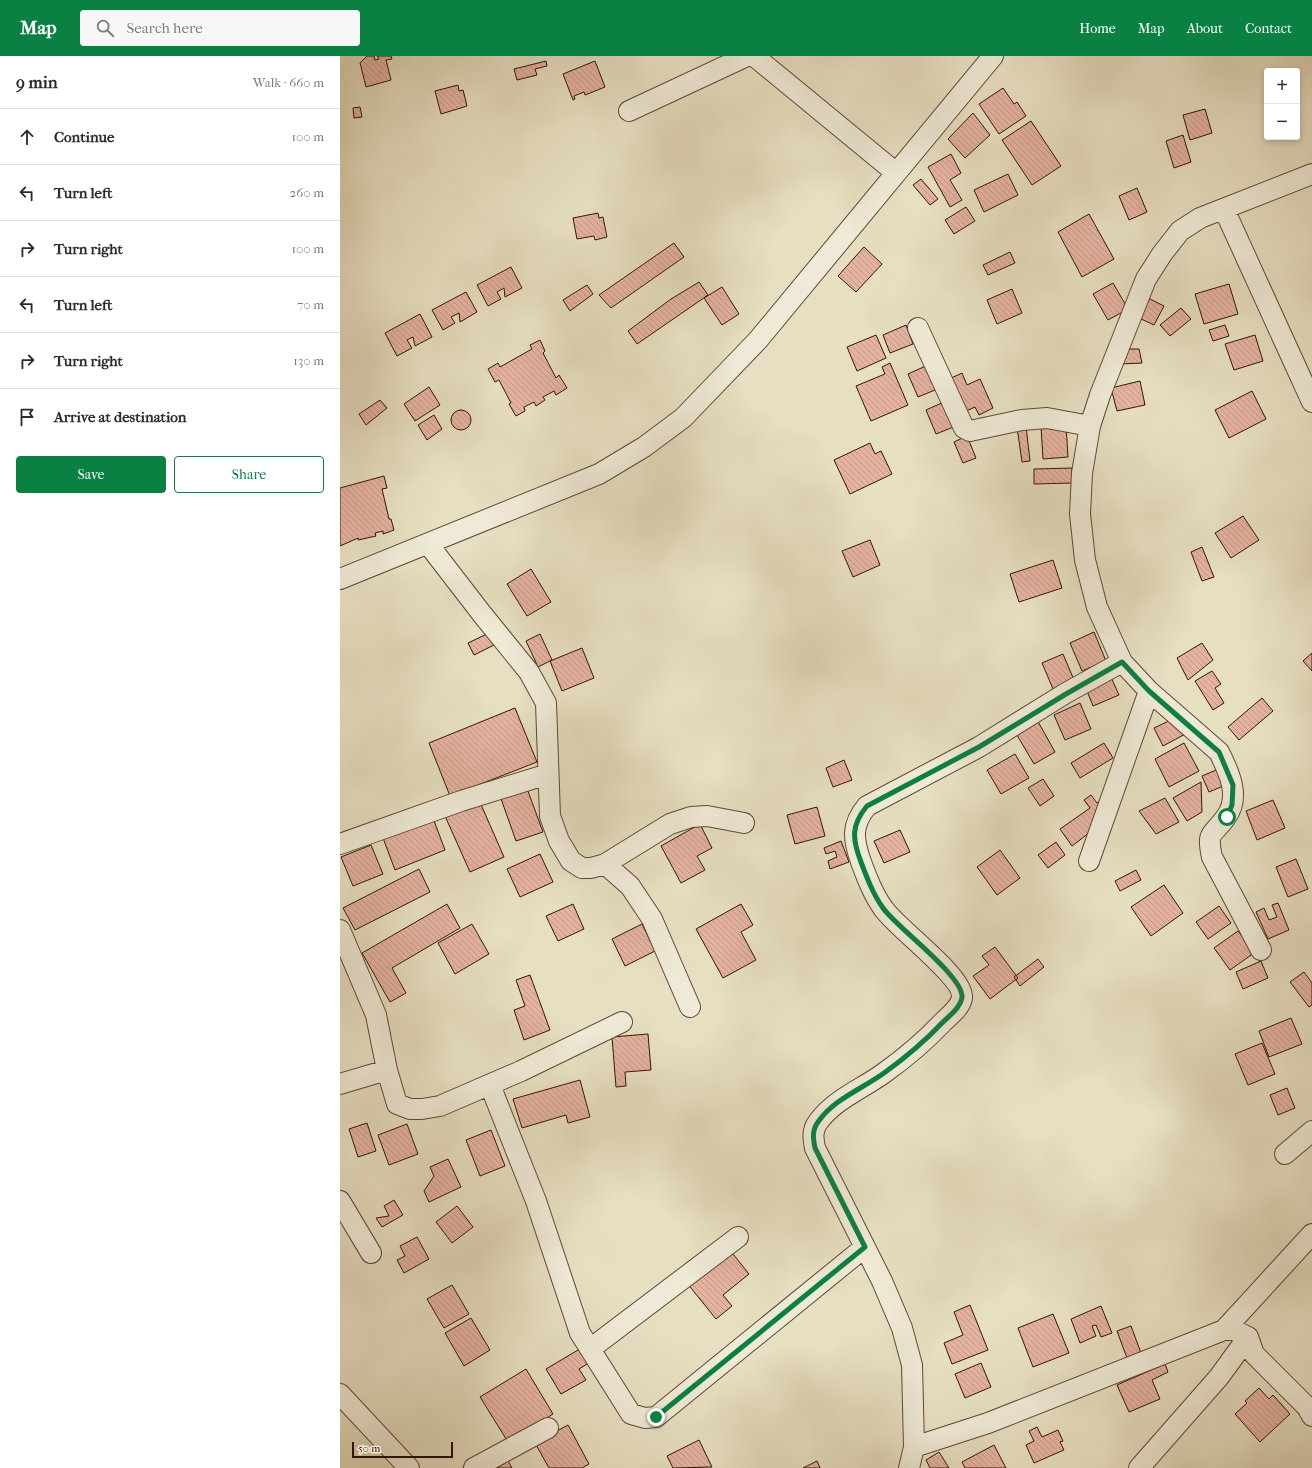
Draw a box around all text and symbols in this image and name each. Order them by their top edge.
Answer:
search box [80,10,360,46]
text: Map [20,17,56,39]
icon: search [94,17,116,39]
text: Search here [126,19,203,37]
text: Home [1079,20,1116,37]
text: Map [1138,20,1165,37]
text: About [1187,20,1223,37]
text: Contact [1245,20,1292,37]
map controls [1264,68,1300,140]
button: + [1264,68,1300,104]
text: 9 min [16,72,58,92]
text: Walk · 660 m [253,75,324,90]
button: − [1264,104,1300,140]
icon: ahead [16,126,38,148]
text: Continue [54,128,114,146]
text: 100 m [291,129,324,144]
icon: left [16,182,38,204]
text: Turn left [54,184,112,202]
text: 260 m [290,185,324,200]
icon: right [16,238,38,260]
text: Turn right [54,240,123,258]
text: 100 m [291,241,324,256]
icon: left [16,294,38,316]
text: Turn left [54,296,112,314]
text: 70 m [297,297,324,312]
icon: right [16,350,38,372]
text: Turn right [54,352,123,370]
text: 130 m [293,353,324,368]
icon: arrive [16,406,38,428]
text: Arrive at destination [54,408,186,426]
button: Save [16,456,166,493]
button: Share [174,456,324,493]
route start [1218,808,1236,826]
route end [647,1408,665,1426]
scale bar [352,1440,453,1459]
text: 50 m [358,1442,380,1455]

